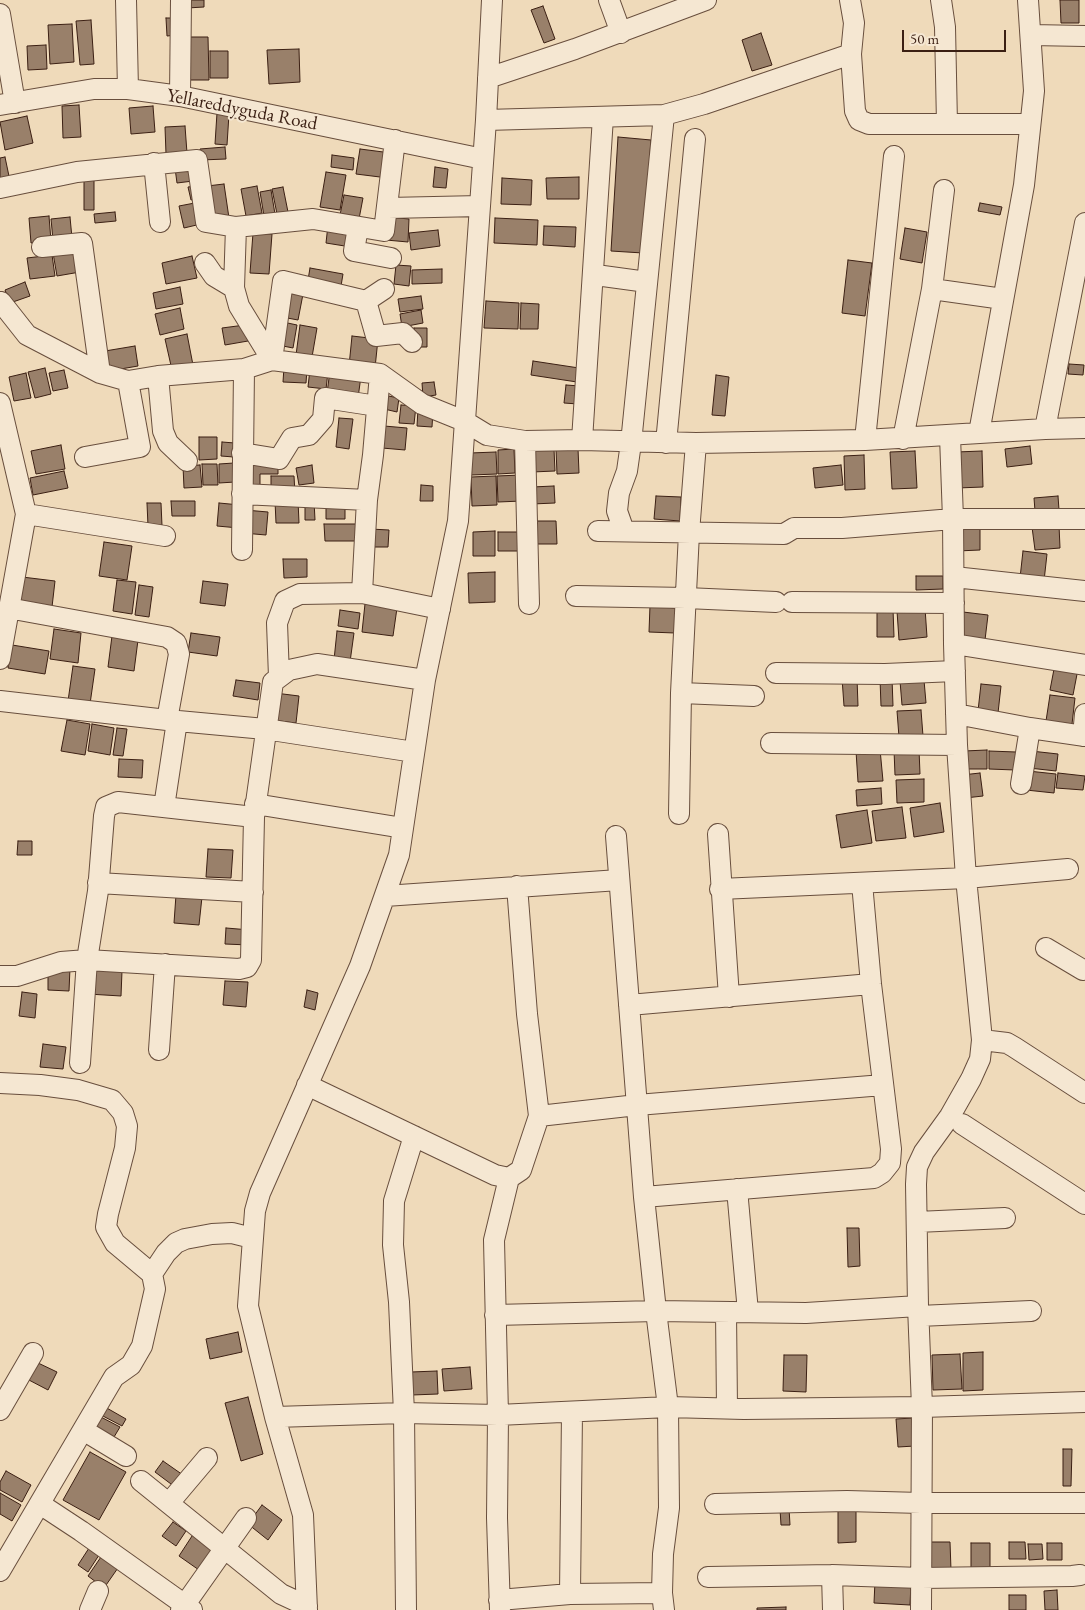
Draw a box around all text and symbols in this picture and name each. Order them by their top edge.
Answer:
scale bar [905,20,1009,52]
text: 50 m [910,29,939,48]
street label: Yellareddyguda Road [165,84,319,136]

